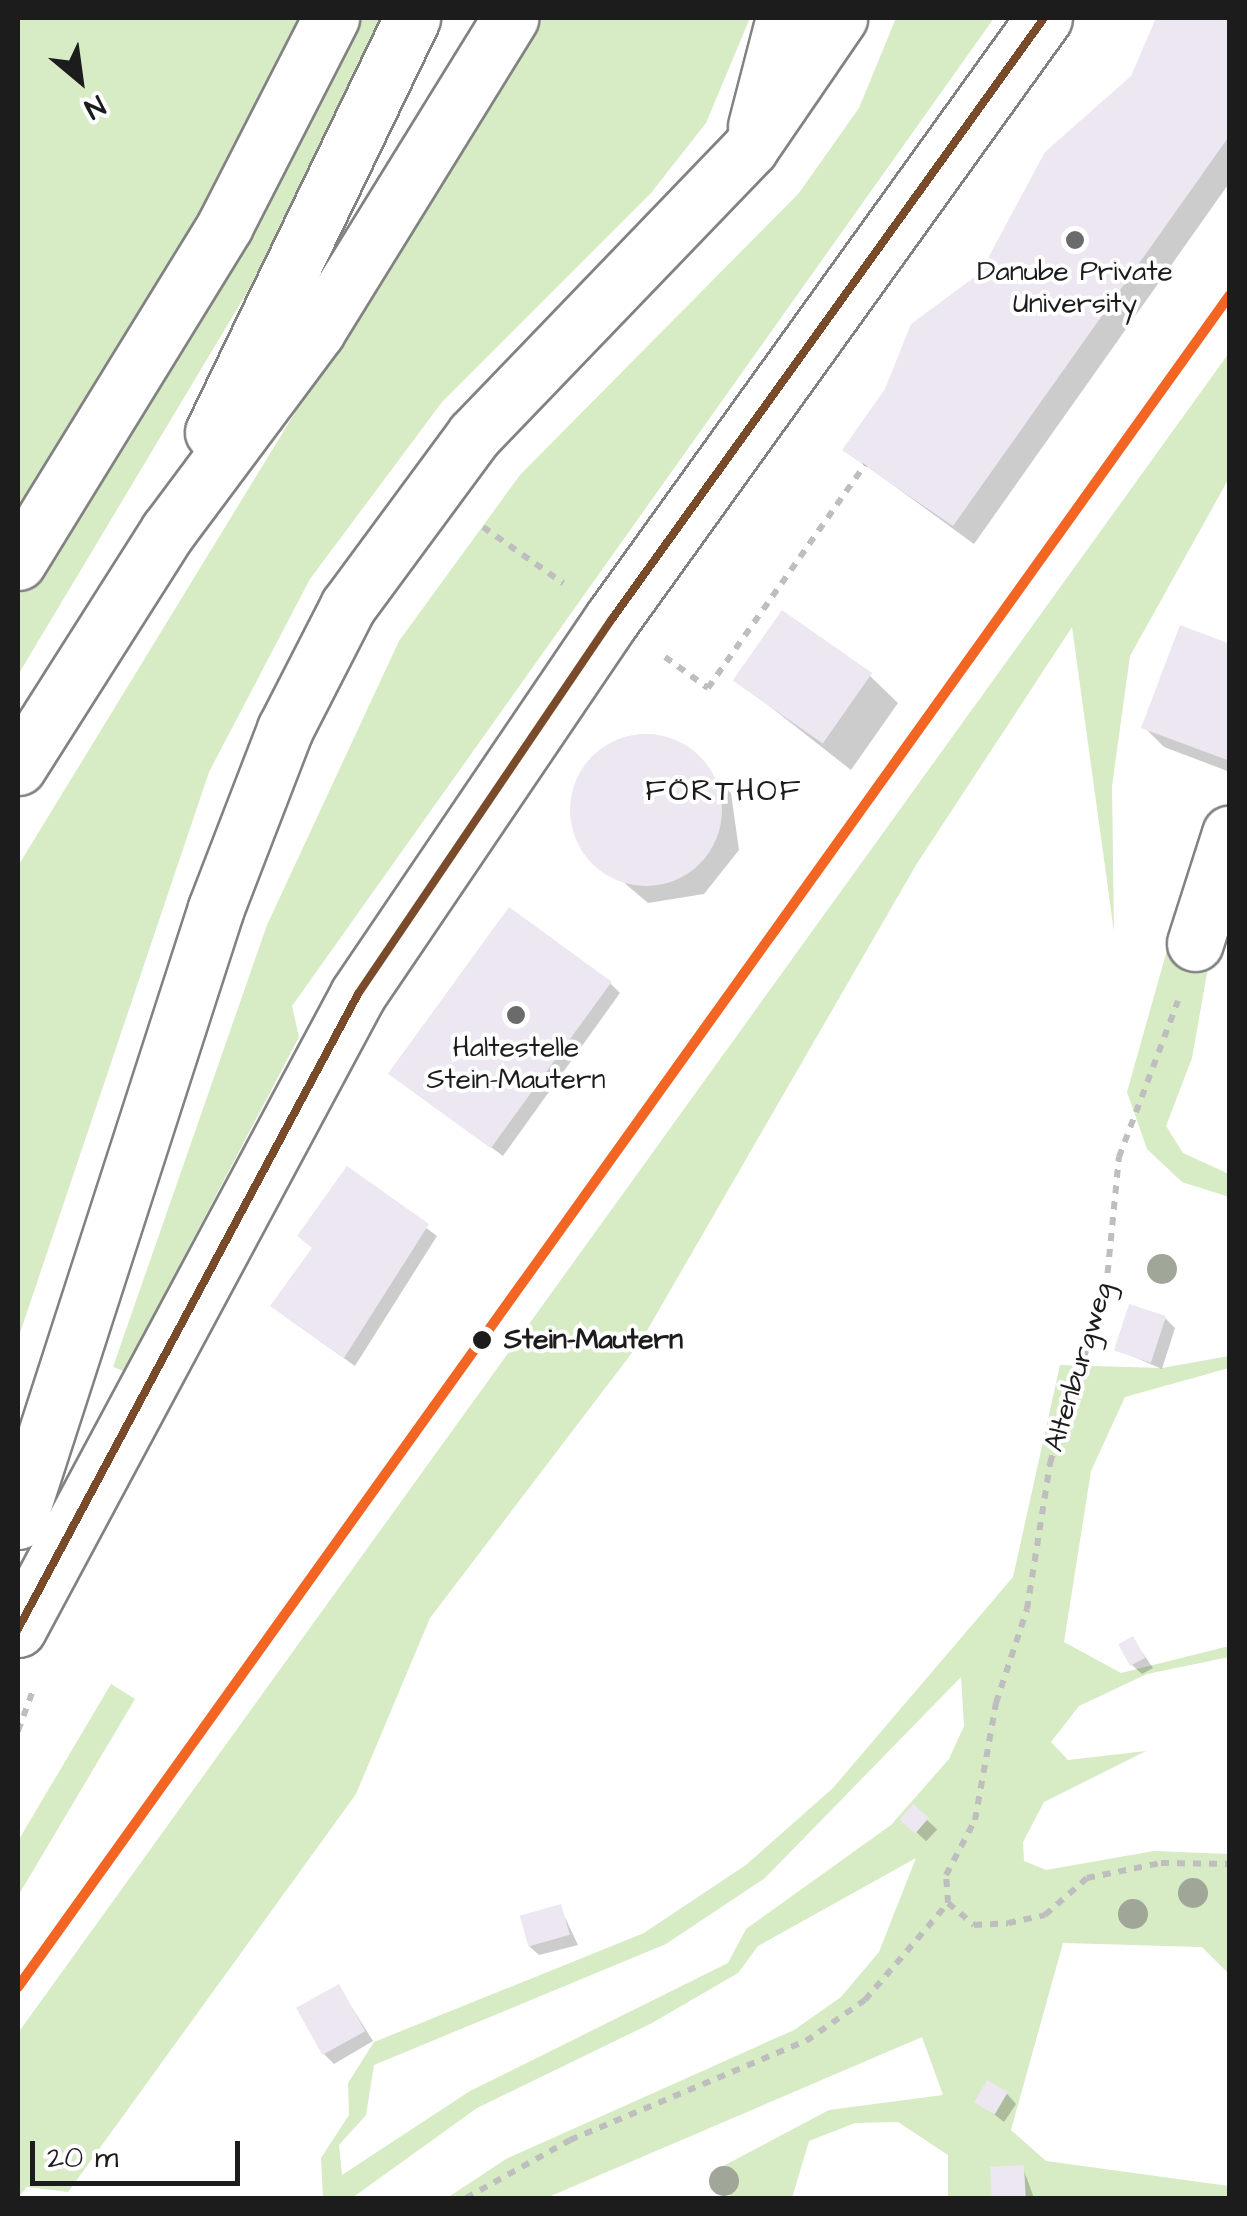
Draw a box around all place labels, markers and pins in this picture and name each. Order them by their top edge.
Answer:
marker: Danube Private University [1064,229,1086,251]
place label: Danube Private University [977,255,1173,321]
marker: Haltestelle Stein-Mautern [505,1004,527,1026]
place label: Haltestelle Stein-Mautern [427,1031,605,1097]
place label: Stein-Mautern [504,1323,683,1357]
marker: Stein-Mautern [469,1327,495,1353]

